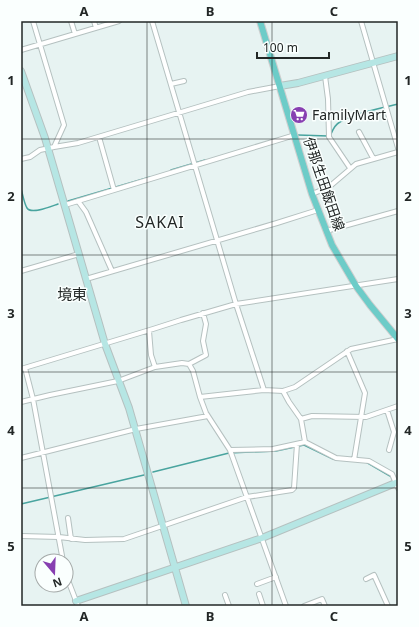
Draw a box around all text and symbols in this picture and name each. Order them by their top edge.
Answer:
text: A [80,2,89,20]
text: B [206,2,214,20]
text: C [330,2,338,20]
scale bar [257,34,329,60]
text: 100 m [263,39,298,56]
text: 1 [7,71,15,89]
text: 1 [404,71,412,89]
supermarket icon: FamilyMart [289,105,309,125]
place label: FamilyMart [312,105,386,124]
street label: 伊那生田飯田線 [300,134,349,233]
text: 2 [7,187,15,205]
text: 2 [404,187,412,205]
district label: SAKAI [135,211,185,233]
district label: 境東 [57,284,87,304]
text: 3 [7,304,15,322]
text: 3 [404,304,412,322]
text: 4 [7,421,15,439]
text: 4 [404,421,412,439]
text: 5 [7,537,15,555]
text: 5 [404,537,412,555]
north arrow [34,553,74,593]
text: N [51,574,64,591]
text: A [80,607,89,625]
text: B [206,607,214,625]
text: C [330,607,338,625]

